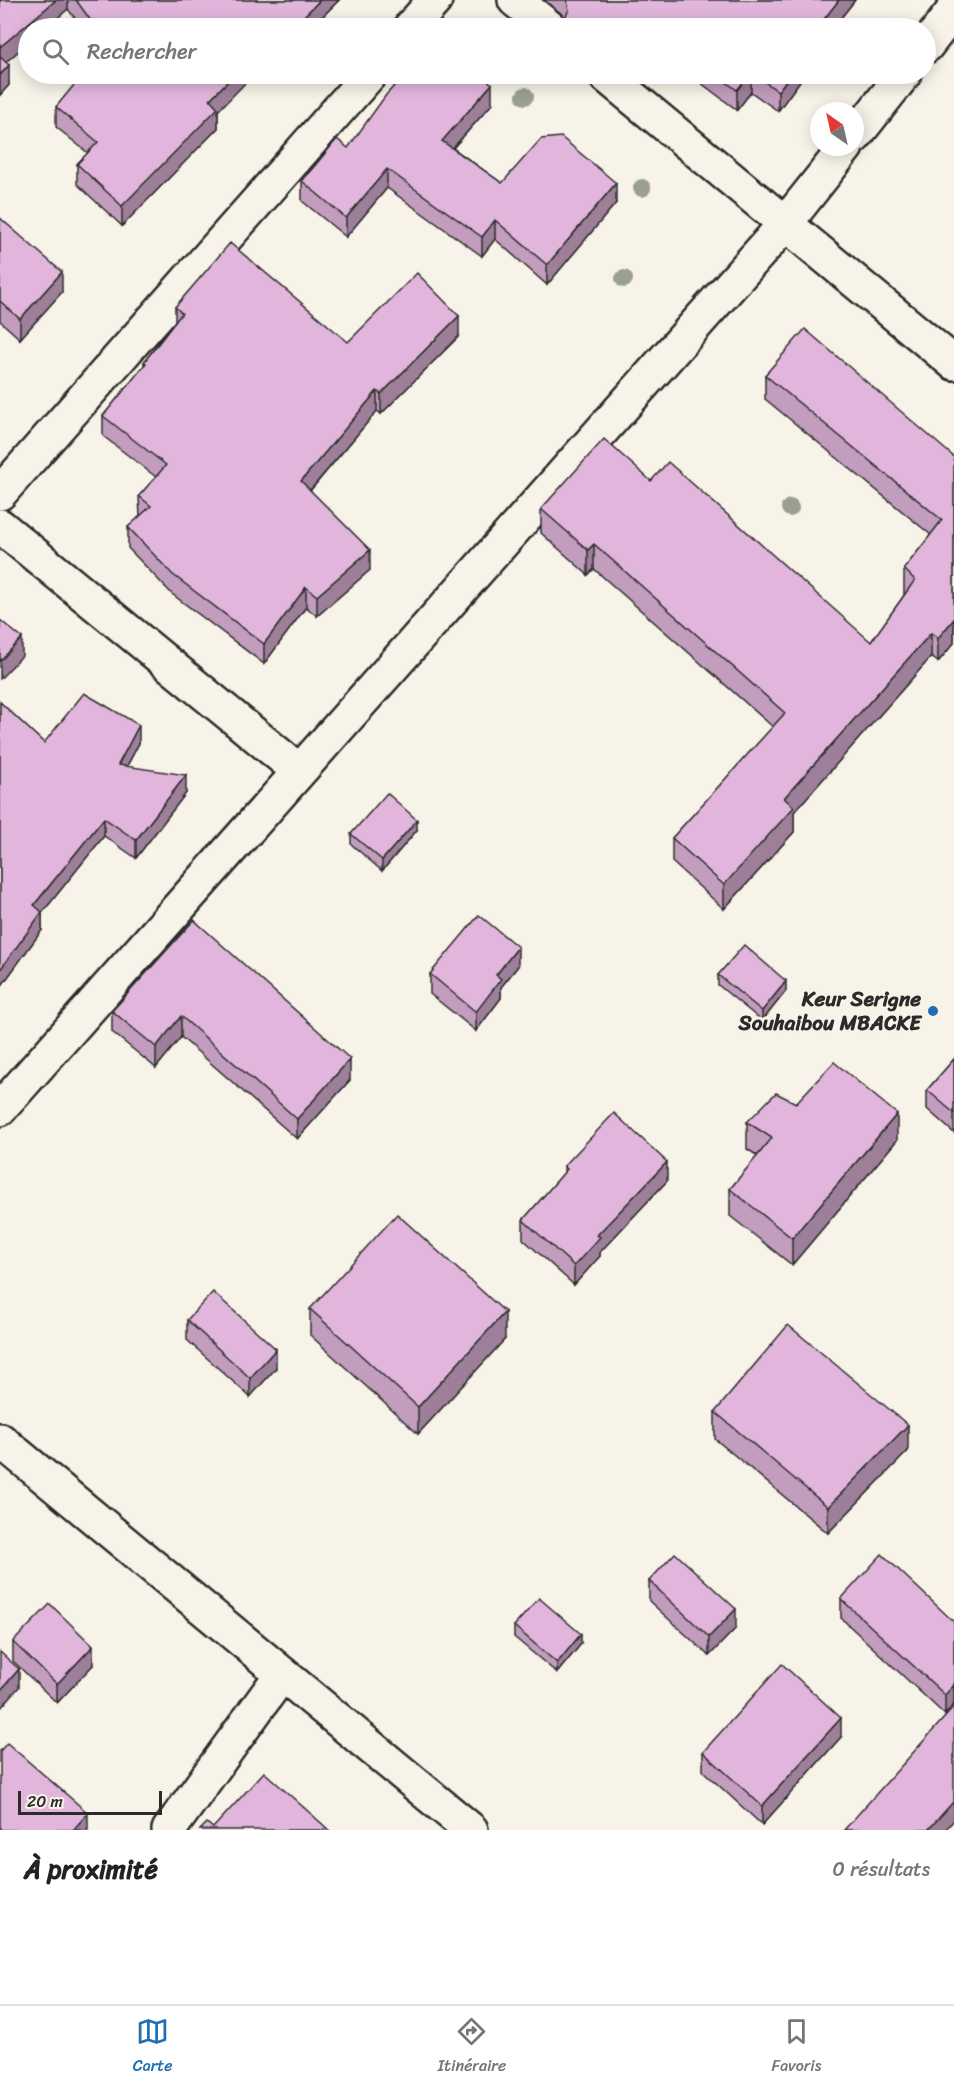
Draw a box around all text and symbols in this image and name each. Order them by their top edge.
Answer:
search box [18,18,936,84]
text: Rechercher [87,32,197,71]
icon: search [39,35,72,68]
north arrow [810,102,864,156]
place label: Keur Serigne Souhaibou MBACKE [738,980,923,1042]
marker: Keur Serigne Souhaibou MBACKE [926,1004,940,1018]
text: 20 m [27,1787,63,1816]
scale bar [18,1788,162,1816]
text: À proximité [24,1846,158,1892]
text: 0 résultats [832,1852,930,1887]
tab: Carte [133,2015,172,2080]
tab: Itinéraire [438,2015,506,2080]
tab: Favoris [771,2015,821,2080]

